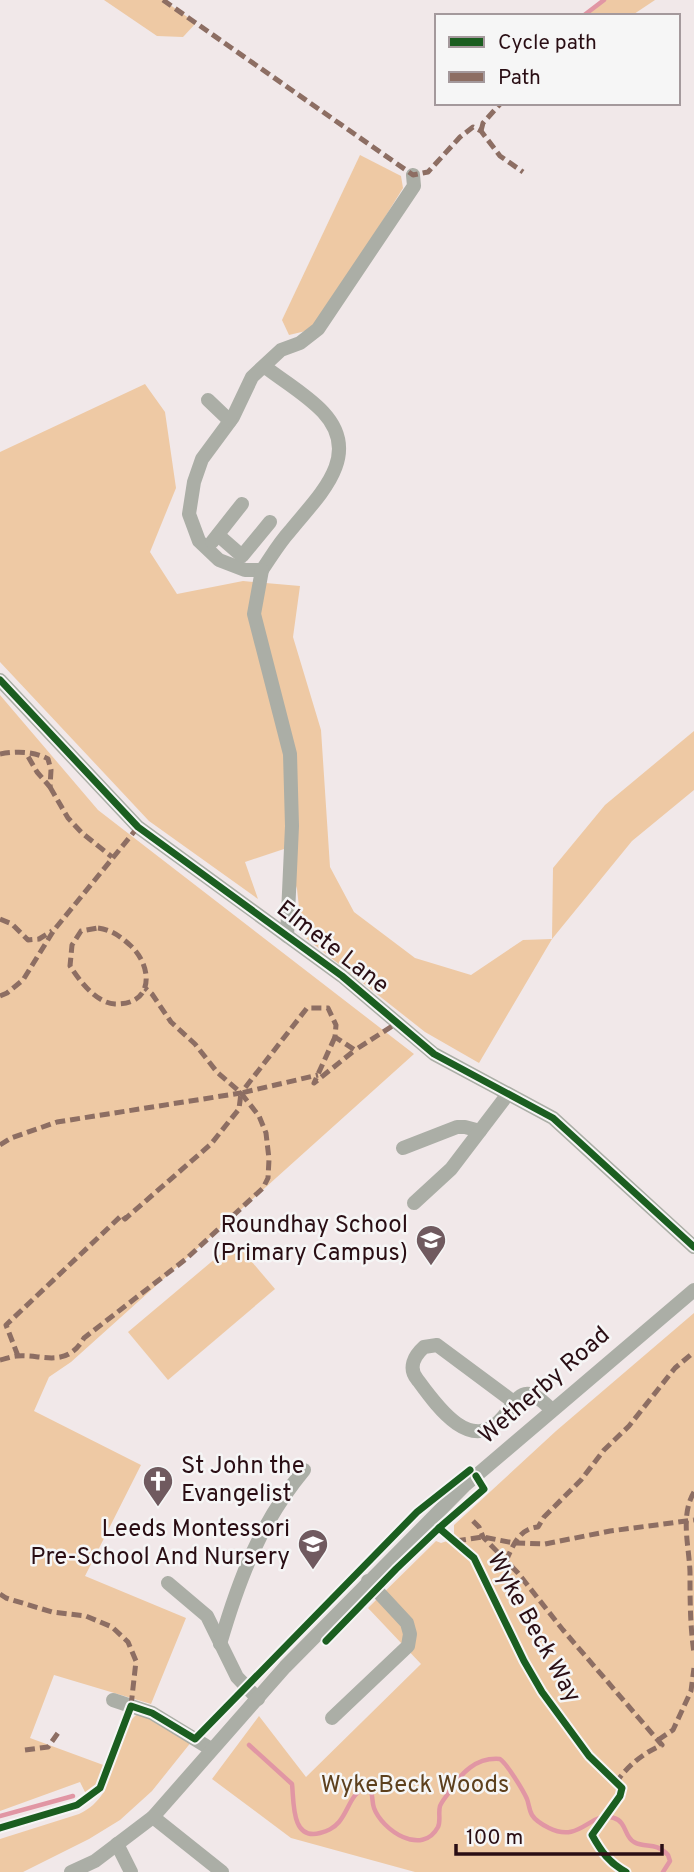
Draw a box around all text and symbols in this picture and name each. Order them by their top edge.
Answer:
legend [435,14,680,105]
text: Cycle path [498,30,597,57]
text: Path [498,65,541,92]
street label: Elmete Lane [270,895,394,1001]
place label: Roundhay School (Primary Campus) [212,1211,408,1269]
school or university icon: Roundhay School (Primary Campus) [414,1223,448,1267]
street label: Wetherby Road [473,1321,617,1451]
place label: St John the Evangelist [181,1452,305,1510]
church icon: St John the Evangelist [141,1464,175,1508]
place label: Leeds Montessori Pre-School And Nursery [30,1515,290,1573]
school or university icon: Leeds Montessori Pre-School And Nursery [296,1527,330,1571]
street label: Wyke Beck Way [479,1548,587,1708]
park label: WykeBeck Woods [321,1771,509,1801]
scale bar [456,1812,662,1856]
text: 100 m [466,1825,523,1852]

